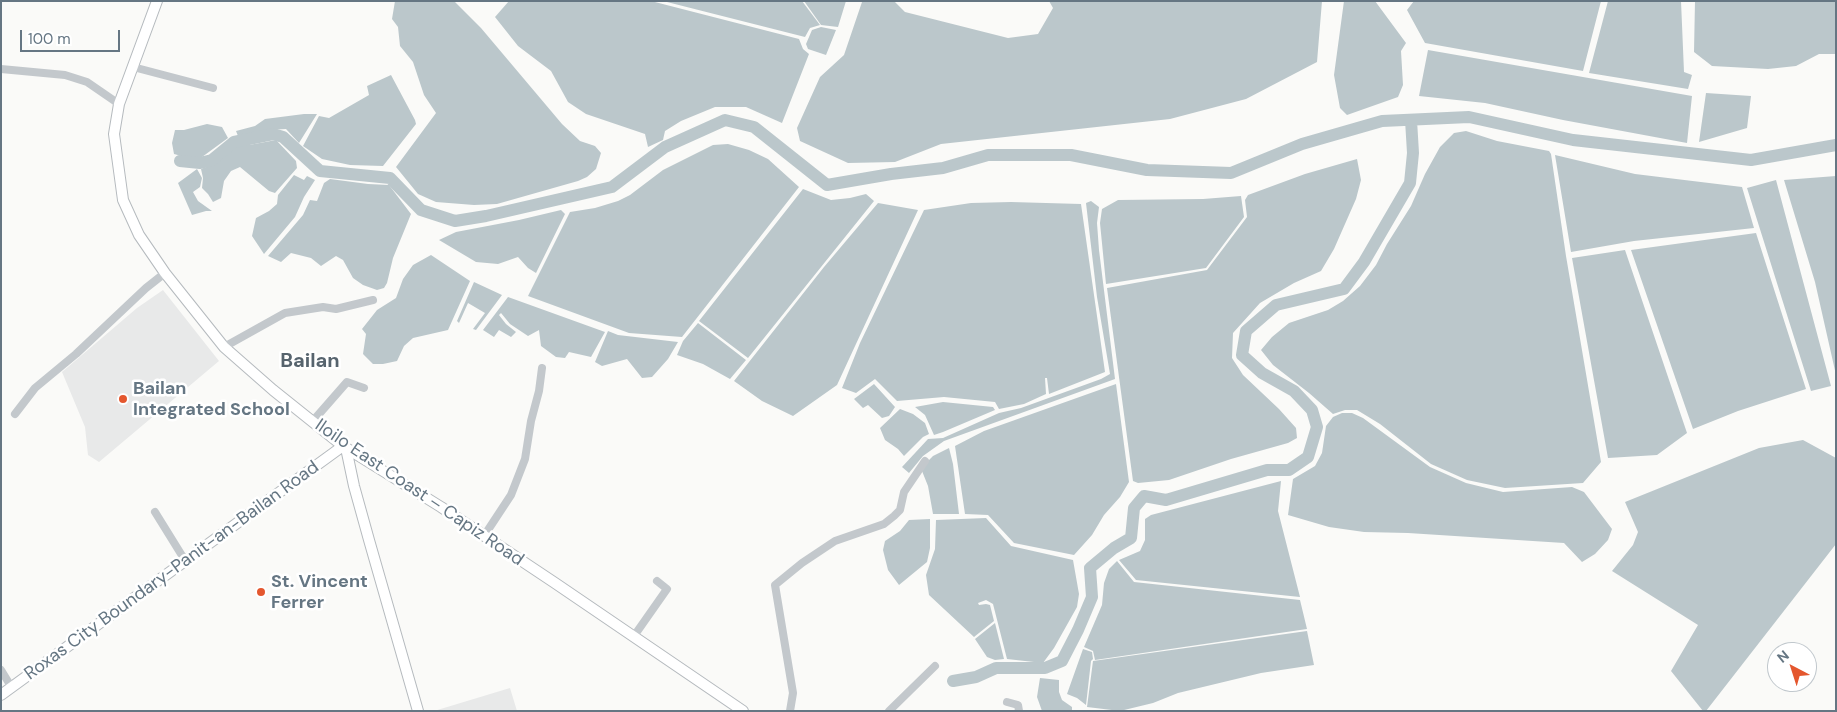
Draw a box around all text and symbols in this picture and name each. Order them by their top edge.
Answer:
scale bar [22,20,122,52]
text: 100 m [28,29,71,49]
district label: Bailan [280,350,340,374]
place label: Bailan Integrated School [133,378,290,420]
marker: Bailan Integrated School [117,393,129,405]
street label: Iloilo East Coast – Capiz Road [311,415,527,571]
street label: Roxas City Boundary-Panit-an-Bailan Road [21,457,323,685]
place label: St. Vincent Ferrer [271,571,368,614]
marker: St. Vincent Ferrer [255,586,267,598]
north arrow [1767,642,1817,692]
text: N [1773,646,1793,666]

